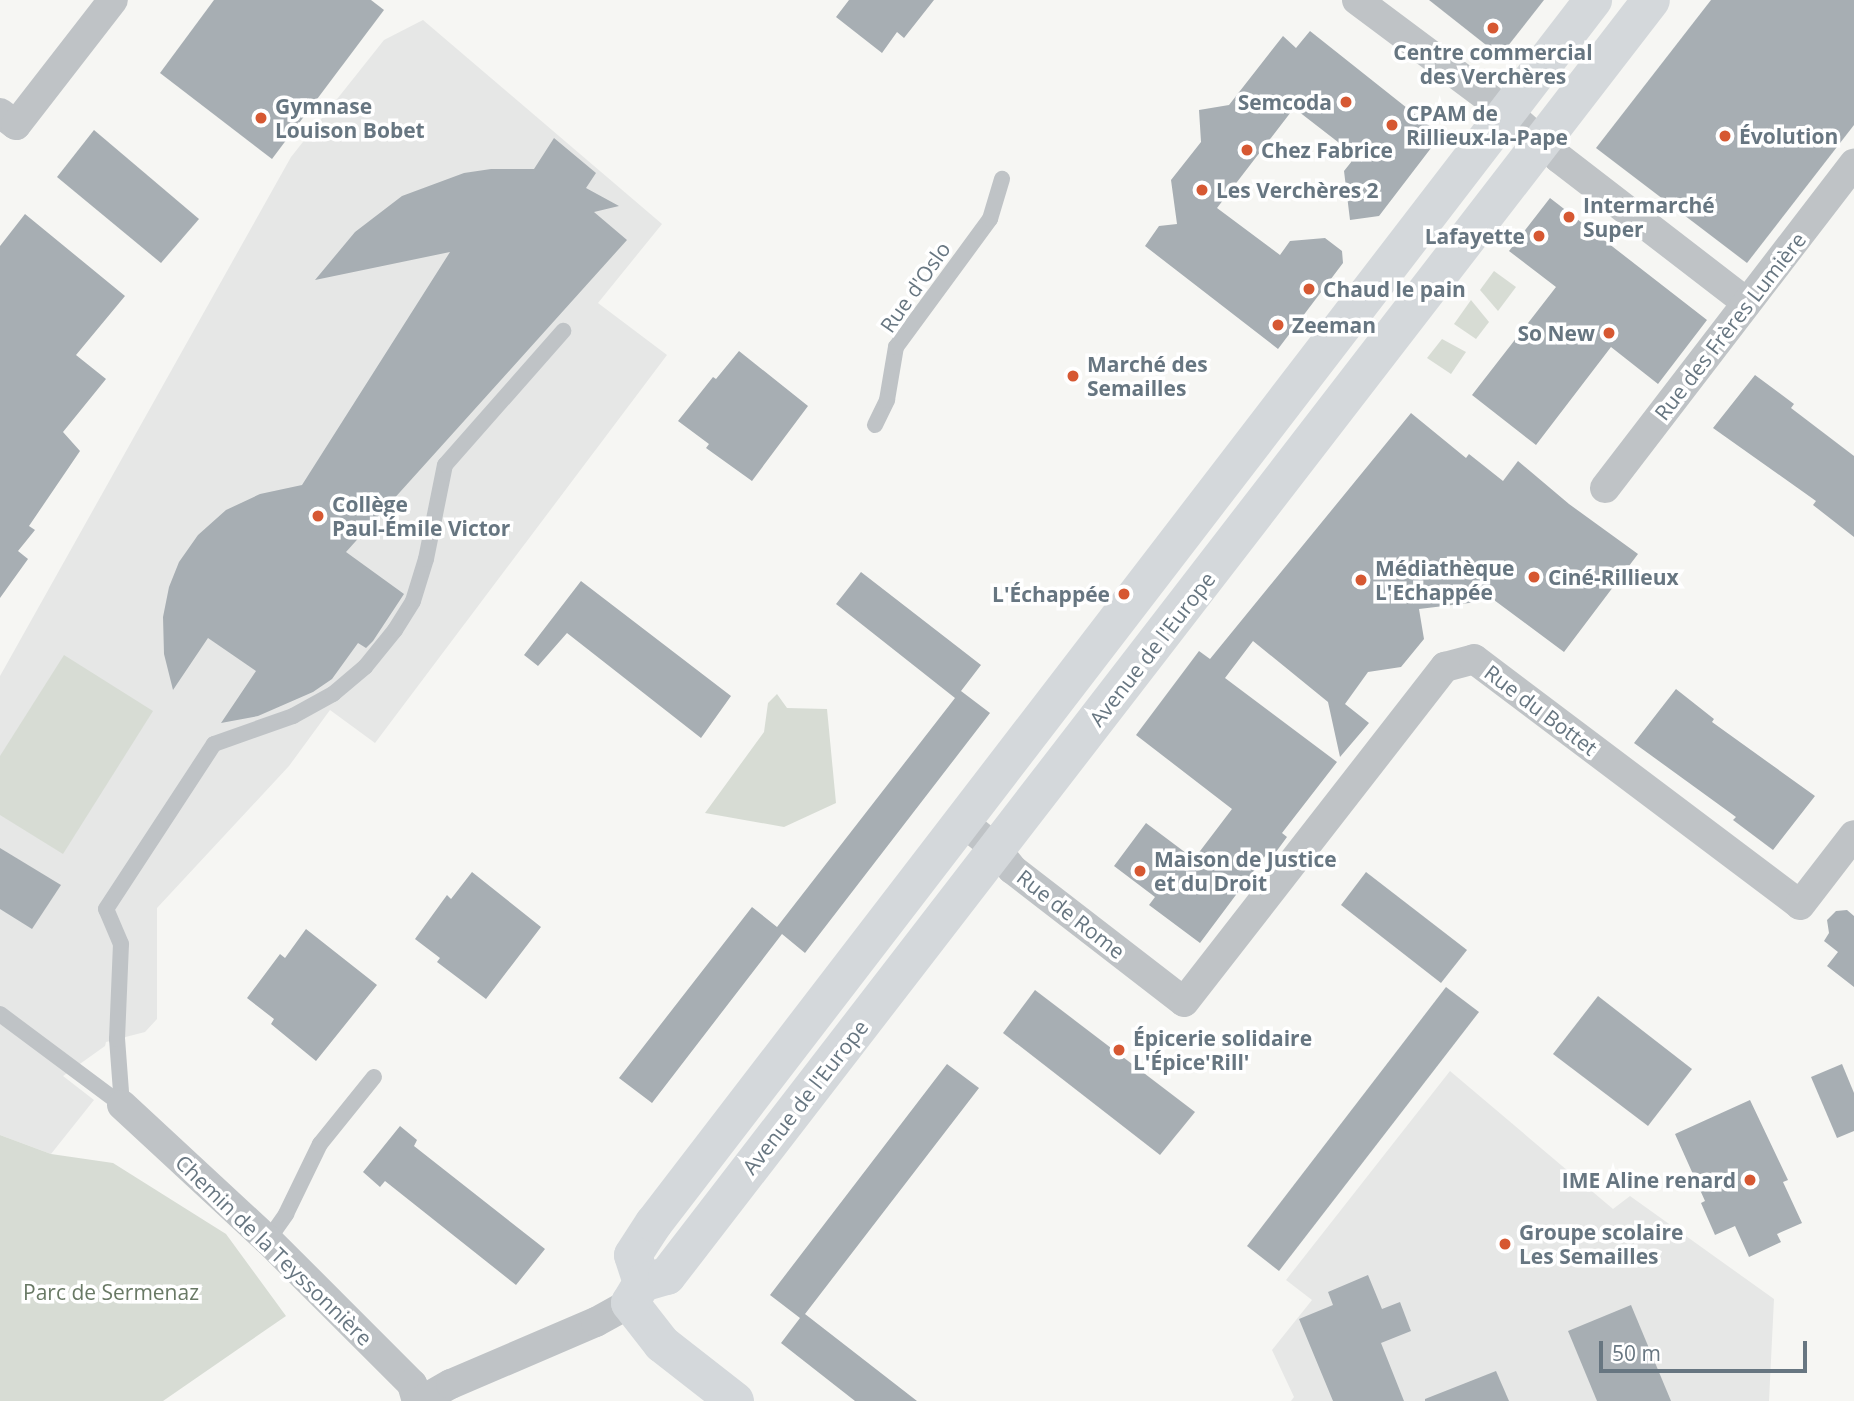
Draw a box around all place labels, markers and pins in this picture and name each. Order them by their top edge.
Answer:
marker: Centre commercial des Verchères [1485,20,1501,36]
place label: Centre commercial des Verchères [1393,39,1593,89]
place label: Semcoda [1238,89,1332,115]
place label: Gymnase Louison Bobet [275,93,425,143]
marker: Semcoda [1338,94,1354,110]
place label: CPAM de Rillieux-la-Pape [1406,100,1568,150]
marker: Gymnase Louison Bobet [253,110,269,126]
marker: CPAM de Rillieux-la-Pape [1384,117,1400,133]
place label: Évolution [1739,123,1838,149]
marker: Évolution [1717,128,1733,144]
place label: Chez Fabrice [1261,137,1393,163]
marker: Chez Fabrice [1239,142,1255,158]
place label: Les Verchères 2 [1216,177,1379,203]
marker: Les Verchères 2 [1194,182,1210,198]
place label: Intermarché Super [1583,192,1715,242]
marker: Intermarché Super [1561,209,1577,225]
place label: Lafayette [1425,223,1525,249]
marker: Lafayette [1531,228,1547,244]
place label: Chaud le pain [1323,276,1466,302]
marker: Chaud le pain [1301,281,1317,297]
place label: Zeeman [1292,312,1376,338]
marker: Zeeman [1270,317,1286,333]
place label: So New [1518,320,1595,346]
marker: So New [1601,325,1617,341]
place label: Marché des Semailles [1087,351,1208,401]
marker: Marché des Semailles [1065,368,1081,384]
place label: Collège Paul-Émile Victor [332,491,510,541]
marker: Collège Paul-Émile Victor [310,508,326,524]
place label: Médiathèque L'Echappée [1375,555,1514,605]
place label: Ciné-Rillieux [1548,564,1679,590]
marker: Ciné-Rillieux [1526,569,1542,585]
marker: Médiathèque L'Echappée [1353,572,1369,588]
place label: L'Échappée [992,581,1110,607]
marker: L'Échappée [1116,586,1132,602]
place label: Maison de Justice et du Droit [1154,846,1337,896]
marker: Maison de Justice et du Droit [1132,863,1148,879]
place label: Épicerie solidaire L'Épice'Rill' [1133,1025,1312,1075]
marker: Épicerie solidaire L'Épice'Rill' [1111,1042,1127,1058]
place label: IME Aline renard [1562,1167,1736,1193]
marker: IME Aline renard [1742,1172,1758,1188]
place label: Groupe scolaire Les Semailles [1519,1219,1683,1269]
marker: Groupe scolaire Les Semailles [1497,1236,1513,1252]

